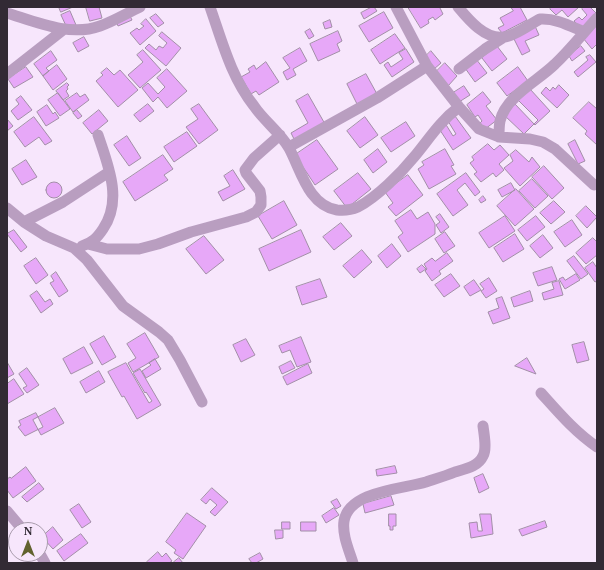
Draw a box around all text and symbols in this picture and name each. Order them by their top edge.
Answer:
north arrow [8,522,48,562]
text: N [24,523,32,538]

